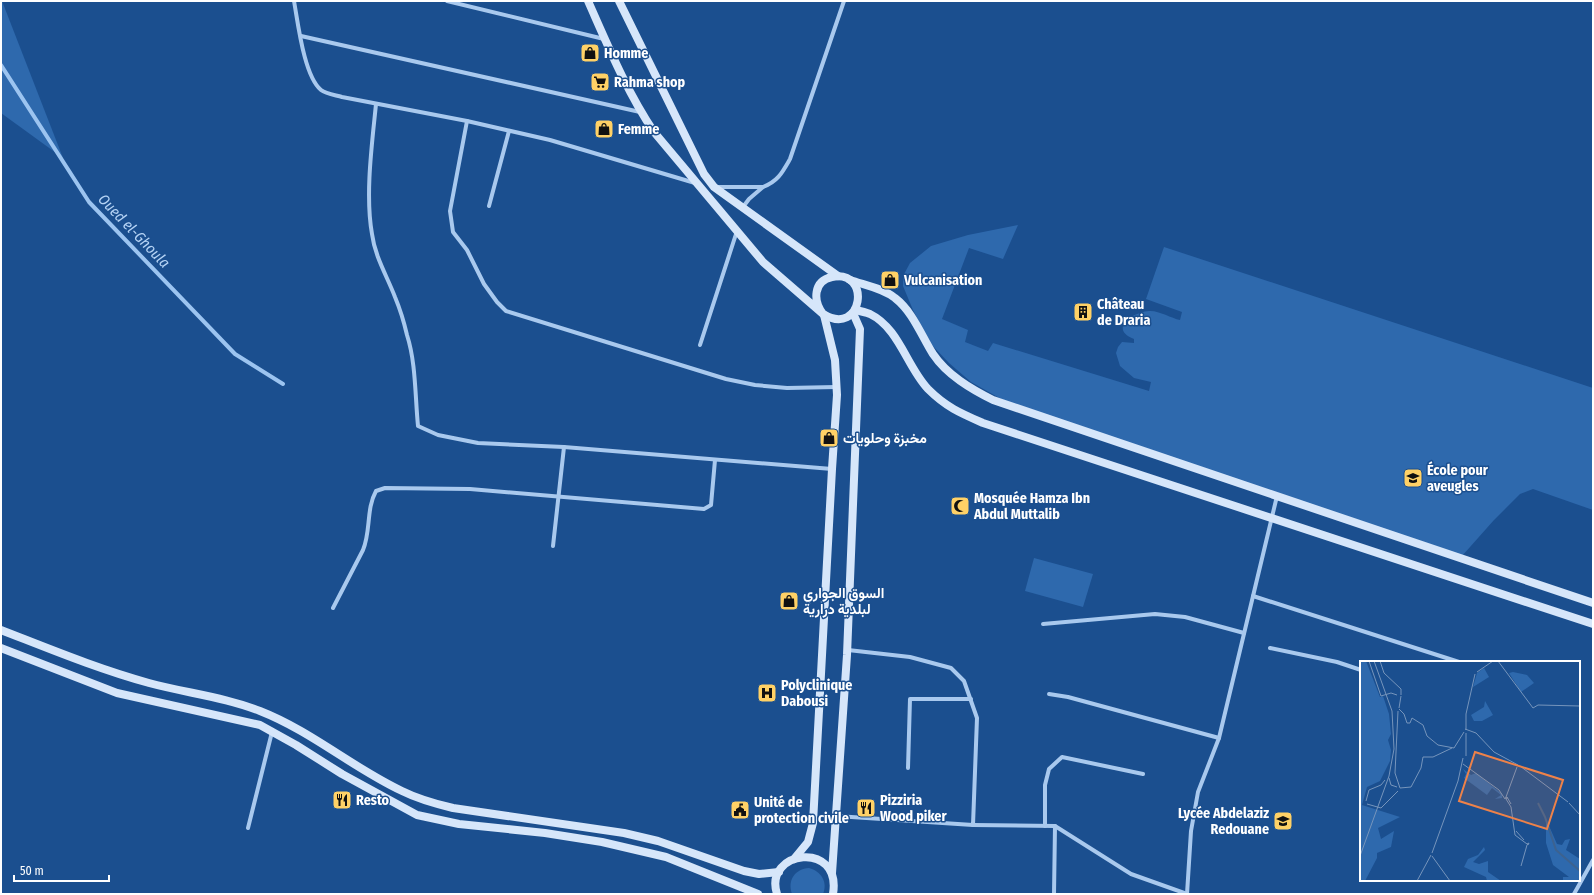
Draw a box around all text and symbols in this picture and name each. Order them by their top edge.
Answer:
shop icon: Homme [579,42,601,64]
place label: Homme [604,45,648,62]
supermarket icon: Rahma shop [589,71,611,93]
place label: Rahma shop [614,74,686,91]
shop icon: Femme [593,118,615,140]
place label: Femme [618,121,659,138]
water label: Oued el-Ghoula [94,190,174,272]
shop icon: Vulcanisation [879,269,901,291]
place label: Vulcanisation [903,272,982,289]
place label: Château de Draria [1097,296,1150,329]
building icon: Château de Draria [1072,301,1094,323]
shop icon: مخبزة وحلويات [818,427,840,449]
place label: مخبزة وحلويات [843,430,927,447]
place label: École pour aveugles [1427,461,1489,495]
school or university icon: École pour aveugles [1402,467,1424,489]
place label: Mosquée Hamza Ibn Abdul Muttalib [973,490,1090,523]
mosque icon: Mosquée Hamza Ibn Abdul Muttalib [949,495,971,517]
place label: السوق الجواري لبلدية درارية [803,585,884,618]
shop icon: السوق الجواري لبلدية درارية [778,590,800,612]
inset map [1360,661,1580,881]
place label: Polyclinique Dabousi [781,677,852,710]
hospital icon: Polyclinique Dabousi [756,682,778,704]
restaurant icon: Resto [331,789,353,811]
place label: Resto [356,792,390,809]
place label: Pizziria Wood piker [880,792,947,825]
place label: Unité de protection civile [754,794,849,827]
restaurant icon: Pizziria Wood piker [855,797,877,819]
public building icon: Unité de protection civile [729,799,751,821]
place label: Lycée Abdelaziz Redouane [1178,805,1269,838]
school or university icon: Lycée Abdelaziz Redouane [1272,810,1294,832]
scale bar [14,857,109,883]
text: 50 m [20,864,44,878]

